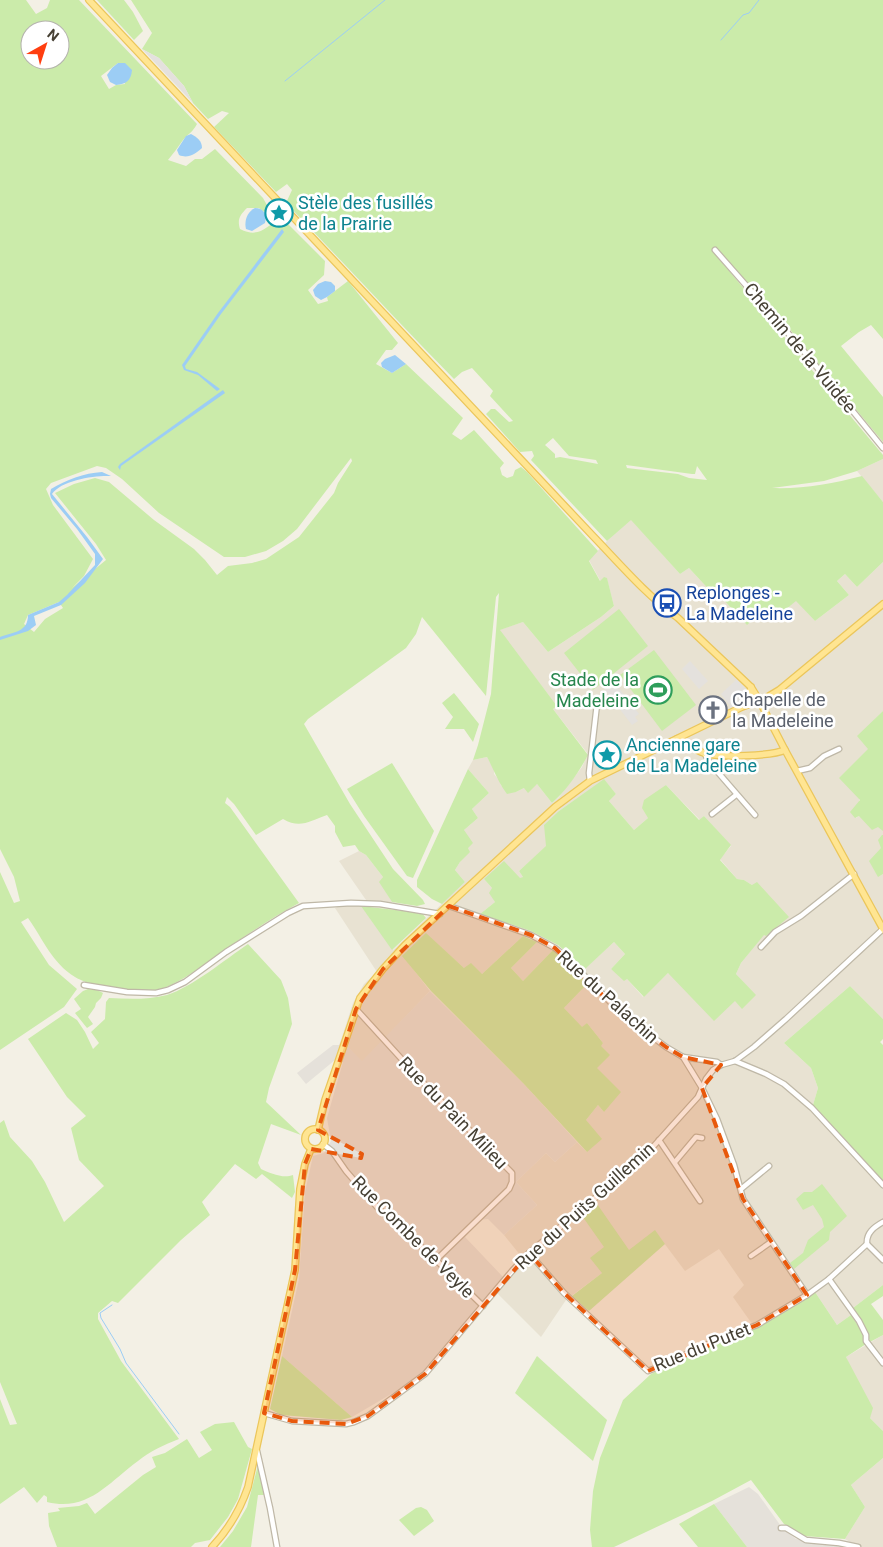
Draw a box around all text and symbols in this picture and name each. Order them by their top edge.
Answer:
north arrow [20,20,70,70]
text: N [44,26,62,44]
place label: Stèle des fusillés de la Prairie [298,192,433,234]
place icon: Stèle des fusillés de la Prairie [264,198,294,228]
street label: Chemin de la Vuidée [740,278,861,417]
place label: Replonges - La Madeleine [686,582,793,624]
bus stop icon: Replonges - La Madeleine [652,588,682,618]
place label: Stade de la Madeleine [550,669,639,711]
sports icon: Stade de la Madeleine [643,675,673,705]
place label: Chapelle de la Madeleine [732,689,834,731]
church icon: Chapelle de la Madeleine [698,695,728,725]
place label: Ancienne gare de La Madeleine [626,734,757,776]
place icon: Ancienne gare de La Madeleine [592,740,622,770]
street label: Rue du Palachin [554,946,663,1047]
street label: Rue du Pain Milieu [394,1052,512,1173]
street label: Rue du Puits Guillemin [511,1138,659,1274]
street label: Rue Combe de Veyle [348,1171,479,1302]
street label: Rue du Putet [651,1318,753,1375]

